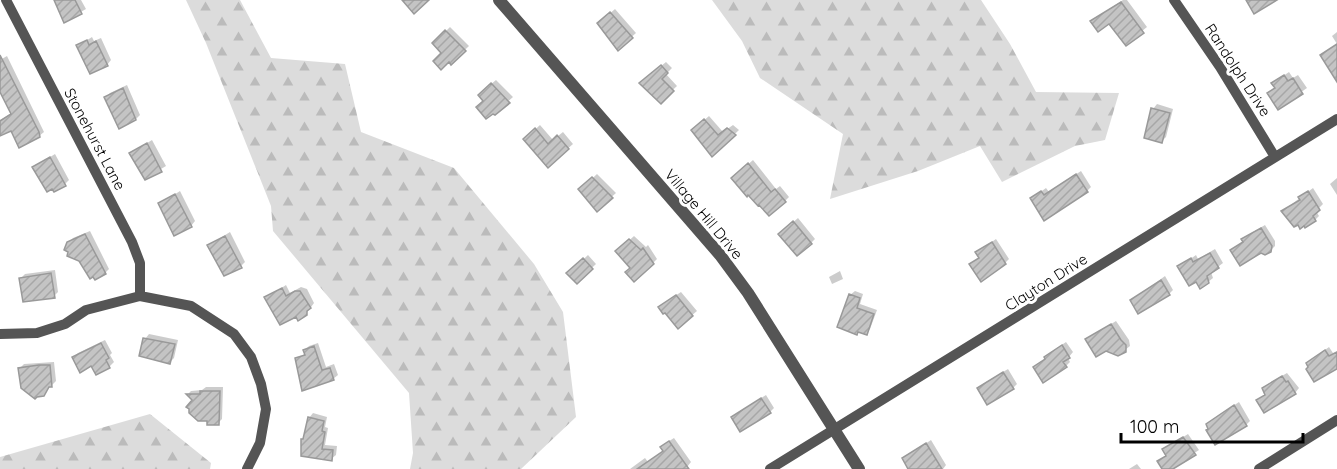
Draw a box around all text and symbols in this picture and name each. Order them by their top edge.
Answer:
street label: Randolph Drive [1201,20,1275,120]
street label: Stonehurst Lane [60,85,130,193]
street label: Village Hill Drive [661,165,747,263]
street label: Clayton Drive [1001,249,1091,315]
scale bar [1121,406,1302,444]
text: 100 m [1130,415,1179,438]

